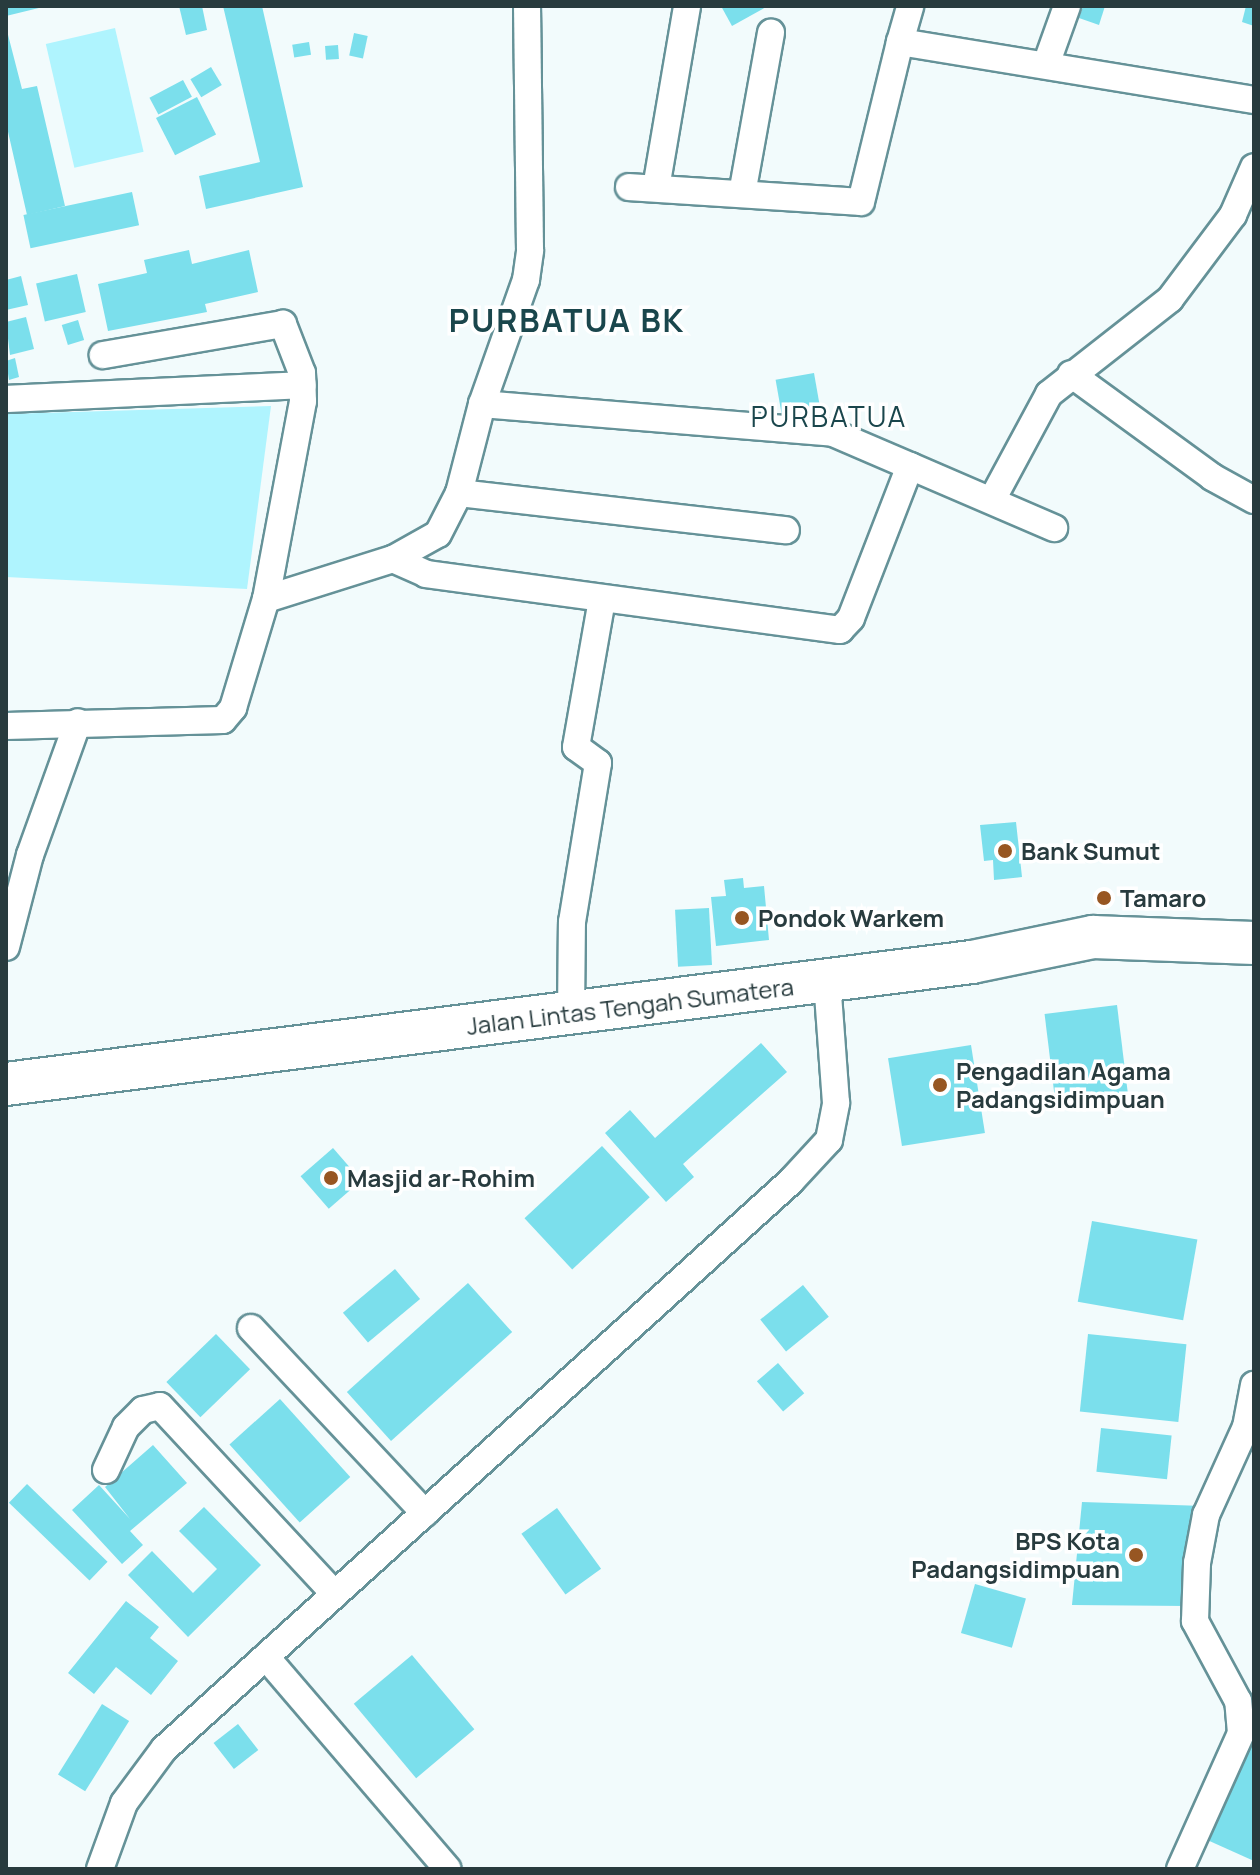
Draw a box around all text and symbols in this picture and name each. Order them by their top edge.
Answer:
district label: PURBATUA BK [449,301,685,339]
district label: PURBATUA [751,399,907,433]
place label: Bank Sumut [1021,837,1160,865]
marker: Bank Sumut [996,842,1014,860]
place label: Tamaro [1120,884,1206,912]
marker: Tamaro [1095,889,1113,907]
place label: Pondok Warkem [758,904,944,932]
marker: Pondok Warkem [733,909,751,927]
street label: Jalan Lintas Tengah Sumatera [465,972,795,1040]
place label: Pengadilan Agama Padangsidimpuan [956,1057,1171,1113]
marker: Pengadilan Agama Padangsidimpuan [931,1076,949,1094]
place label: Masjid ar-Rohim [347,1164,535,1192]
marker: Masjid ar-Rohim [322,1169,340,1187]
place label: BPS Kota Padangsidimpuan [911,1527,1120,1583]
marker: BPS Kota Padangsidimpuan [1127,1546,1145,1564]

